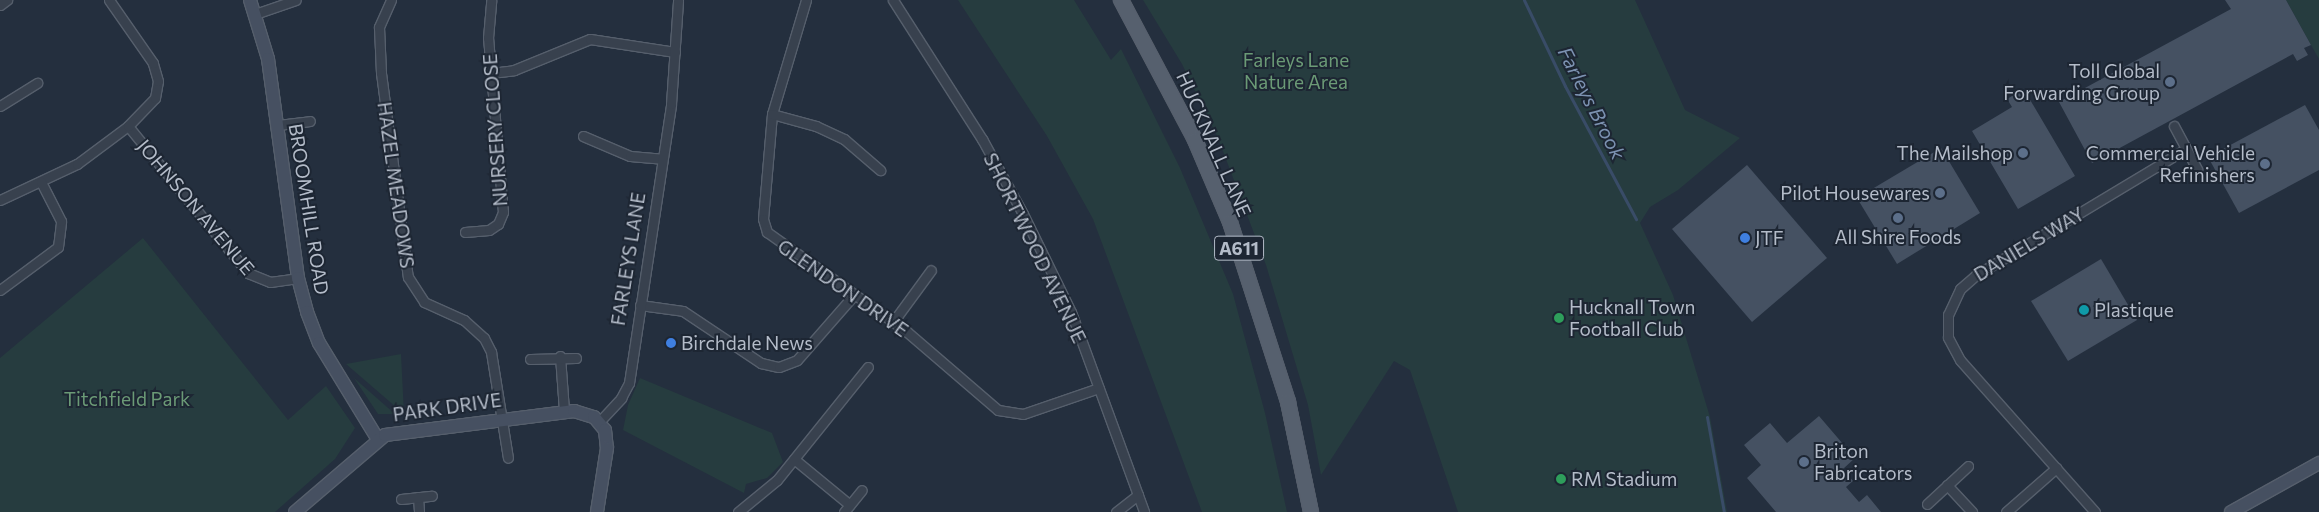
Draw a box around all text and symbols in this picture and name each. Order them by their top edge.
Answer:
water label: Farleys Brook [1553,43,1631,163]
park label: Farleys Lane Nature Area [1243,49,1349,93]
street label: NURSERY CLOSE [478,53,512,207]
place label: Toll Global Forwarding Group [2003,60,2160,104]
street label: HUCKNALL LANE [1172,68,1256,220]
marker: Toll Global Forwarding Group [2164,76,2176,88]
street label: HAZEL MEADOWS [373,100,419,270]
street label: BROOMHILL ROAD [284,122,334,296]
street label: JOHNSON AVENUE [133,135,259,279]
place label: The Mailshop [1897,142,2013,164]
place label: Commercial Vehicle Refinishers [2086,142,2255,186]
marker: The Mailshop [2017,147,2029,159]
street label: SHORTWOOD AVENUE [979,149,1091,347]
marker: Commercial Vehicle Refinishers [2259,158,2271,170]
place label: Pilot Housewares [1780,182,1930,204]
marker: Pilot Housewares [1934,187,1946,199]
street label: FARLEYS LANE [606,191,650,327]
street label: DANIELS WAY [1970,202,2088,286]
marker: All Shire Foods [1892,212,1904,224]
place label: All Shire Foods [1834,226,1962,248]
place label: JTF [1755,227,1784,249]
road number: A611 [1214,232,1264,264]
marker: JTF [1739,232,1751,244]
street label: GLENDON DRIVE [773,234,913,342]
place label: Hucknall Town Football Club [1569,296,1695,340]
place label: Plastique [2094,299,2174,321]
marker: Plastique [2078,304,2090,316]
marker: Hucknall Town Football Club [1553,312,1565,324]
place label: Birchdale News [681,332,813,354]
marker: Birchdale News [665,337,677,349]
park label: Titchfield Park [64,388,190,410]
street label: PARK DRIVE [391,388,503,426]
place label: Briton Fabricators [1814,440,1912,484]
marker: Briton Fabricators [1798,456,1810,468]
place label: RM Stadium [1571,468,1677,490]
marker: RM Stadium [1555,473,1567,485]

